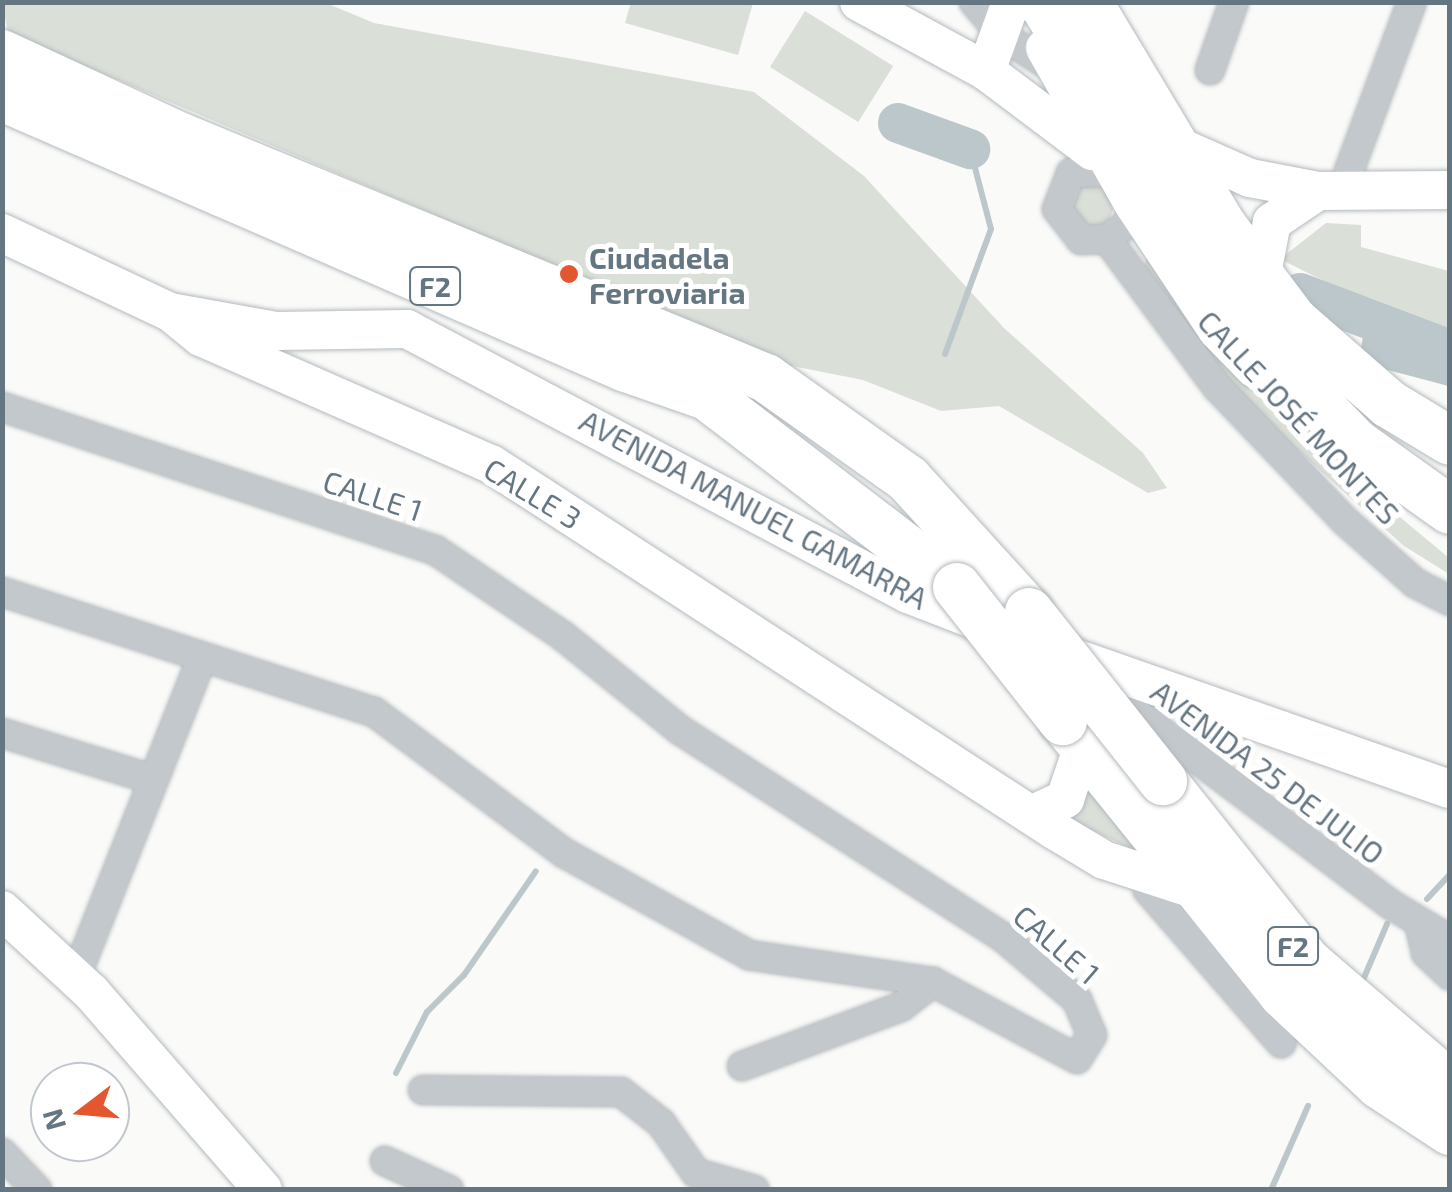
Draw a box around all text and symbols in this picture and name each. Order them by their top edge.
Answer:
place label: Ciudadela Ferroviaria [589,239,745,310]
road number: F2 [408,263,462,309]
marker: Ciudadela Ferroviaria [558,263,580,285]
street label: CALLE JOSÉ MONTES [1191,303,1407,531]
street label: AVENIDA MANUEL GAMARRA [573,402,935,616]
street label: CALLE 3 [478,450,588,536]
street label: CALLE 1 [319,462,427,528]
street label: AVENIDA 25 DE JULIO [1144,672,1392,872]
street label: CALLE 1 [1007,897,1107,991]
road number: F2 [1266,923,1320,969]
north arrow [30,1062,130,1162]
text: N [34,1105,72,1134]

